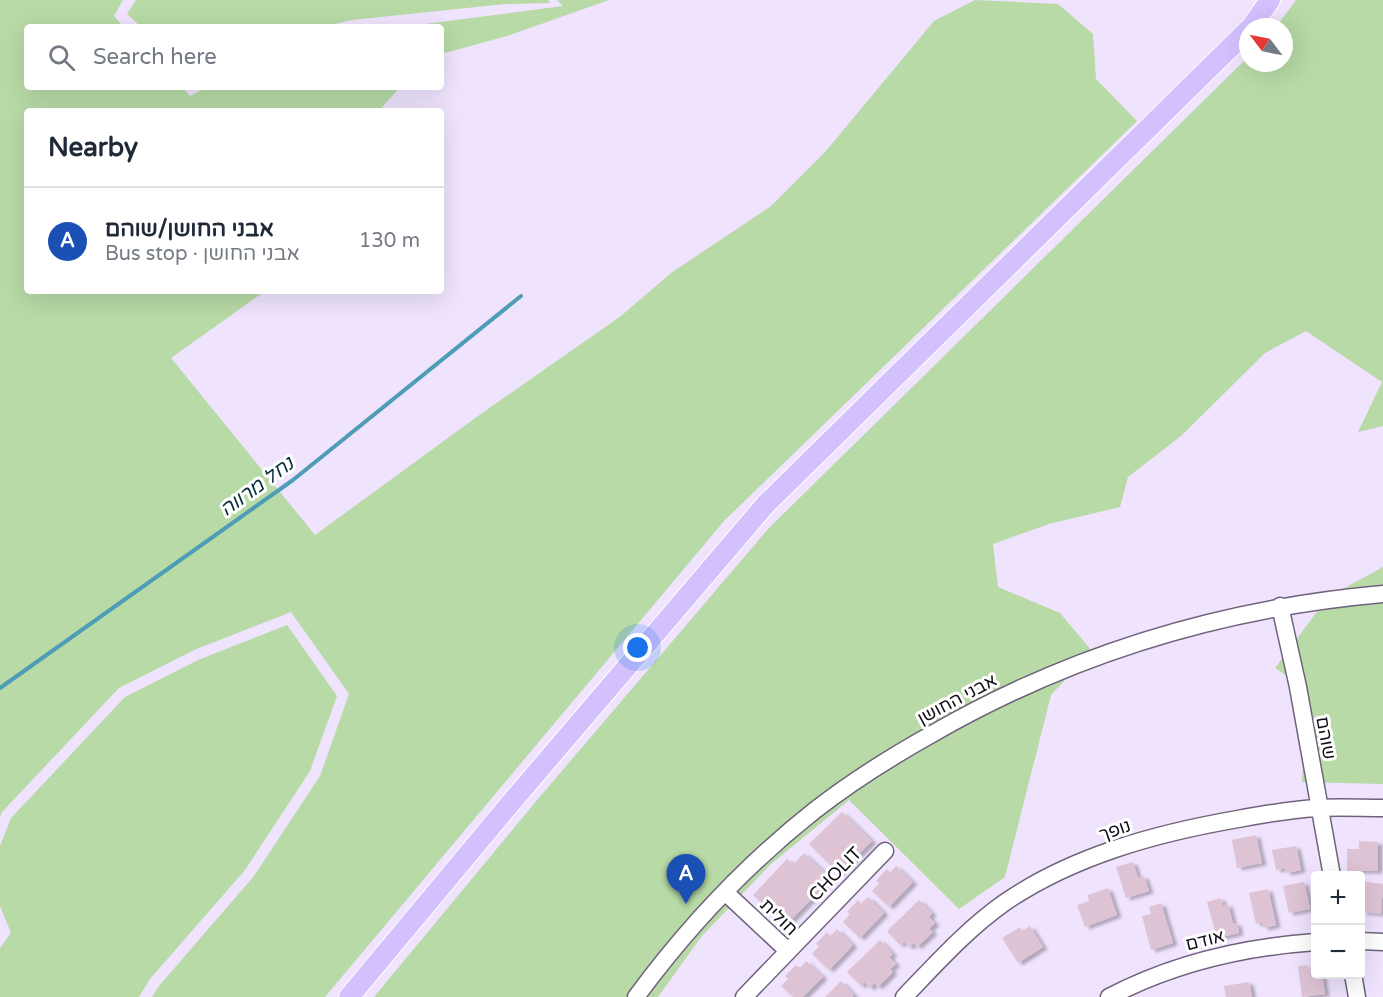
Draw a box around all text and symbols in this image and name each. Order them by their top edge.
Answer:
north arrow [1239,18,1293,72]
search box [24,24,444,90]
icon: search [45,41,78,74]
text: Search here [93,44,217,70]
text: Nearby [48,132,138,163]
text: אבני החושן/שוהם [105,216,274,242]
text: A [60,229,75,253]
text: 130 m [359,229,420,253]
text: Bus stop · אבני החושן [105,242,300,266]
water label: נחל מרווה [215,451,300,522]
your location [623,633,652,662]
street label: אבני החושן [913,669,1001,729]
street label: שוהם [1311,715,1341,761]
street label: נופך [1096,814,1134,846]
street label: CHOLIT [804,842,866,906]
pin: A [666,854,706,904]
map controls [1311,871,1365,979]
button: + [1311,871,1365,925]
street label: חולית [756,894,802,940]
street label: אודם [1183,925,1227,955]
button: − [1311,925,1365,979]

